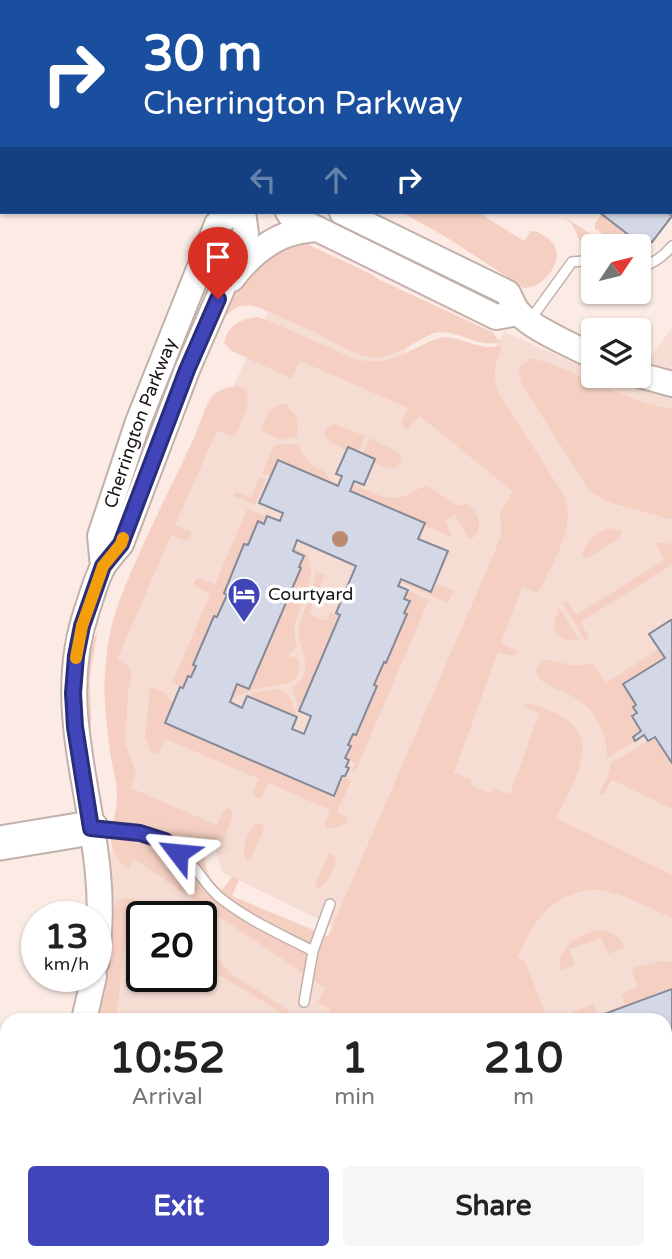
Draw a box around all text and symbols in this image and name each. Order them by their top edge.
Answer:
text: 30 m [143,25,262,84]
icon: right [28,28,119,119]
text: Cherrington Parkway [143,85,463,123]
icon: left [244,161,282,199]
icon: ahead [317,161,355,199]
icon: right [390,161,428,199]
pin [188,227,248,299]
north arrow [581,234,651,304]
map controls [581,234,651,388]
icon: arrive [199,238,237,276]
button: layers [581,318,651,388]
street label: Cherrington Parkway [99,334,182,511]
hotel icon: Courtyard [225,575,263,624]
place label: Courtyard [268,583,353,605]
position arrow [141,816,215,890]
speed limit sign: 20 [126,901,217,992]
text: 13 [45,916,88,958]
text: km/h [44,953,89,975]
text: 10:52 [109,1033,225,1084]
text: 1 [341,1033,368,1084]
text: 210 [484,1033,563,1084]
text: Arrival [132,1083,203,1111]
text: min [334,1083,375,1111]
text: m [513,1083,534,1111]
button: Exit [28,1166,329,1246]
button: Share [343,1166,644,1246]

